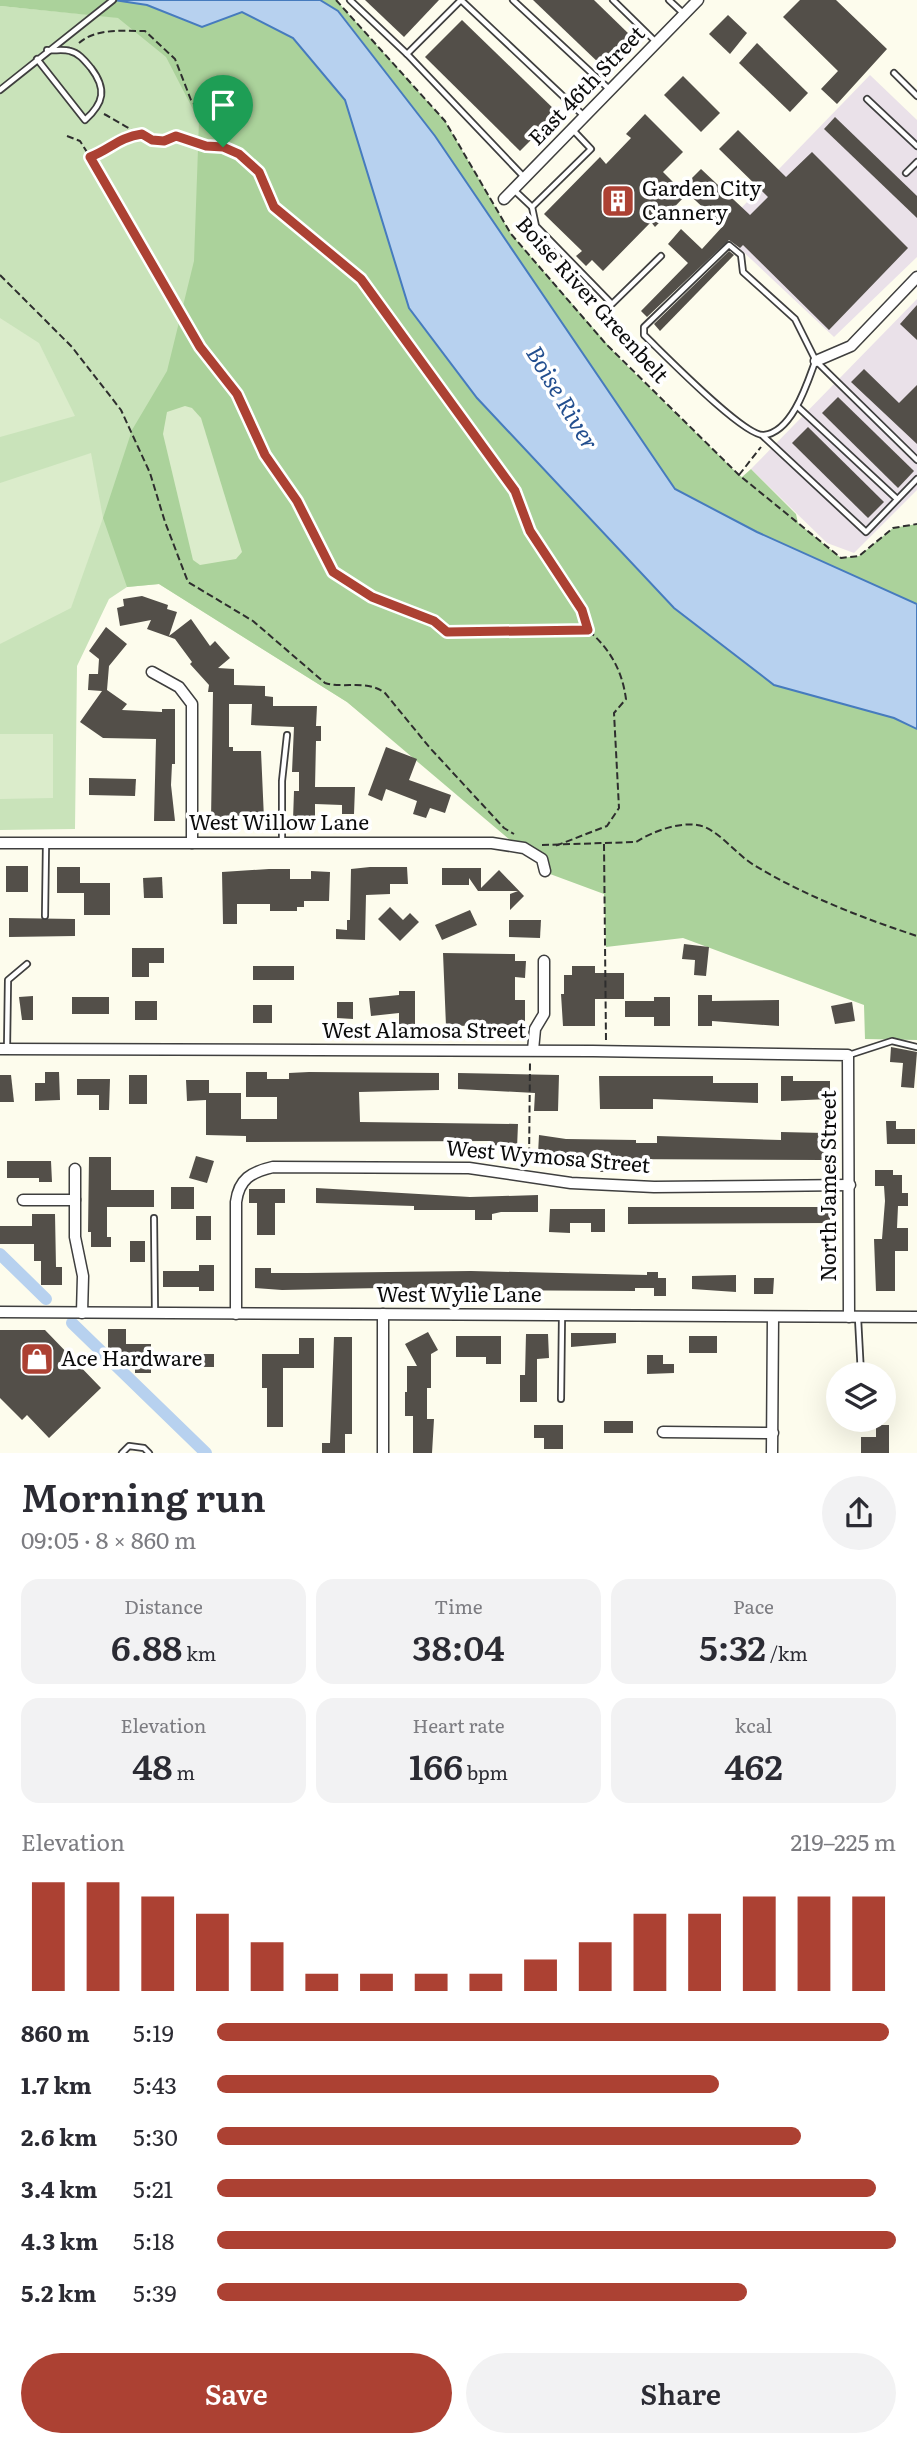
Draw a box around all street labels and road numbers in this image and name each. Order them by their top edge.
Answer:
street label: East 46th Street [520,17,651,151]
street label: Boise River Greenbelt [510,208,678,389]
street label: West Willow Lane [189,805,369,836]
street label: West Alamosa Street [322,1013,527,1044]
street label: North James Street [811,1090,842,1282]
street label: West Wymosa Street [445,1130,652,1179]
street label: West Wylie Lane [376,1277,542,1308]

